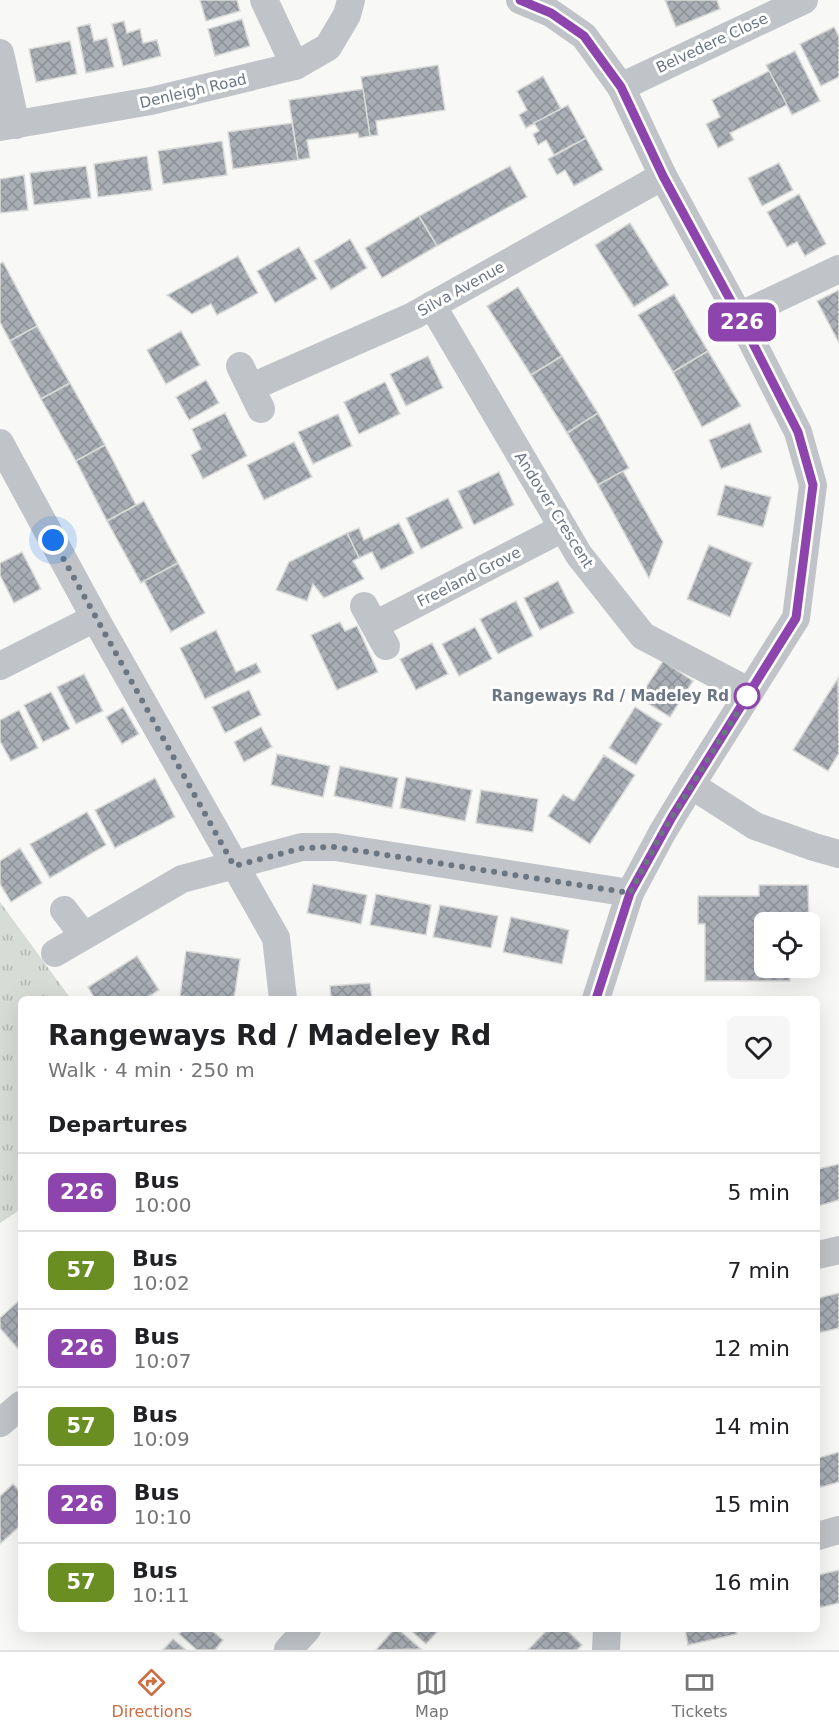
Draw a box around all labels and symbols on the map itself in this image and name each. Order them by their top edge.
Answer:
street label: Belvedere Close [653,9,771,77]
street label: Denleigh Road [138,70,248,112]
street label: Silva Avenue [414,258,508,320]
line badge: 226 [708,302,777,342]
street label: Andover Crescent [511,449,597,572]
your location [38,525,68,555]
street label: Freeland Grove [414,543,524,611]
marker: Rangeways Rd / Madeley Rd [734,683,760,709]
place label: Rangeways Rd / Madeley Rd [492,687,729,705]

